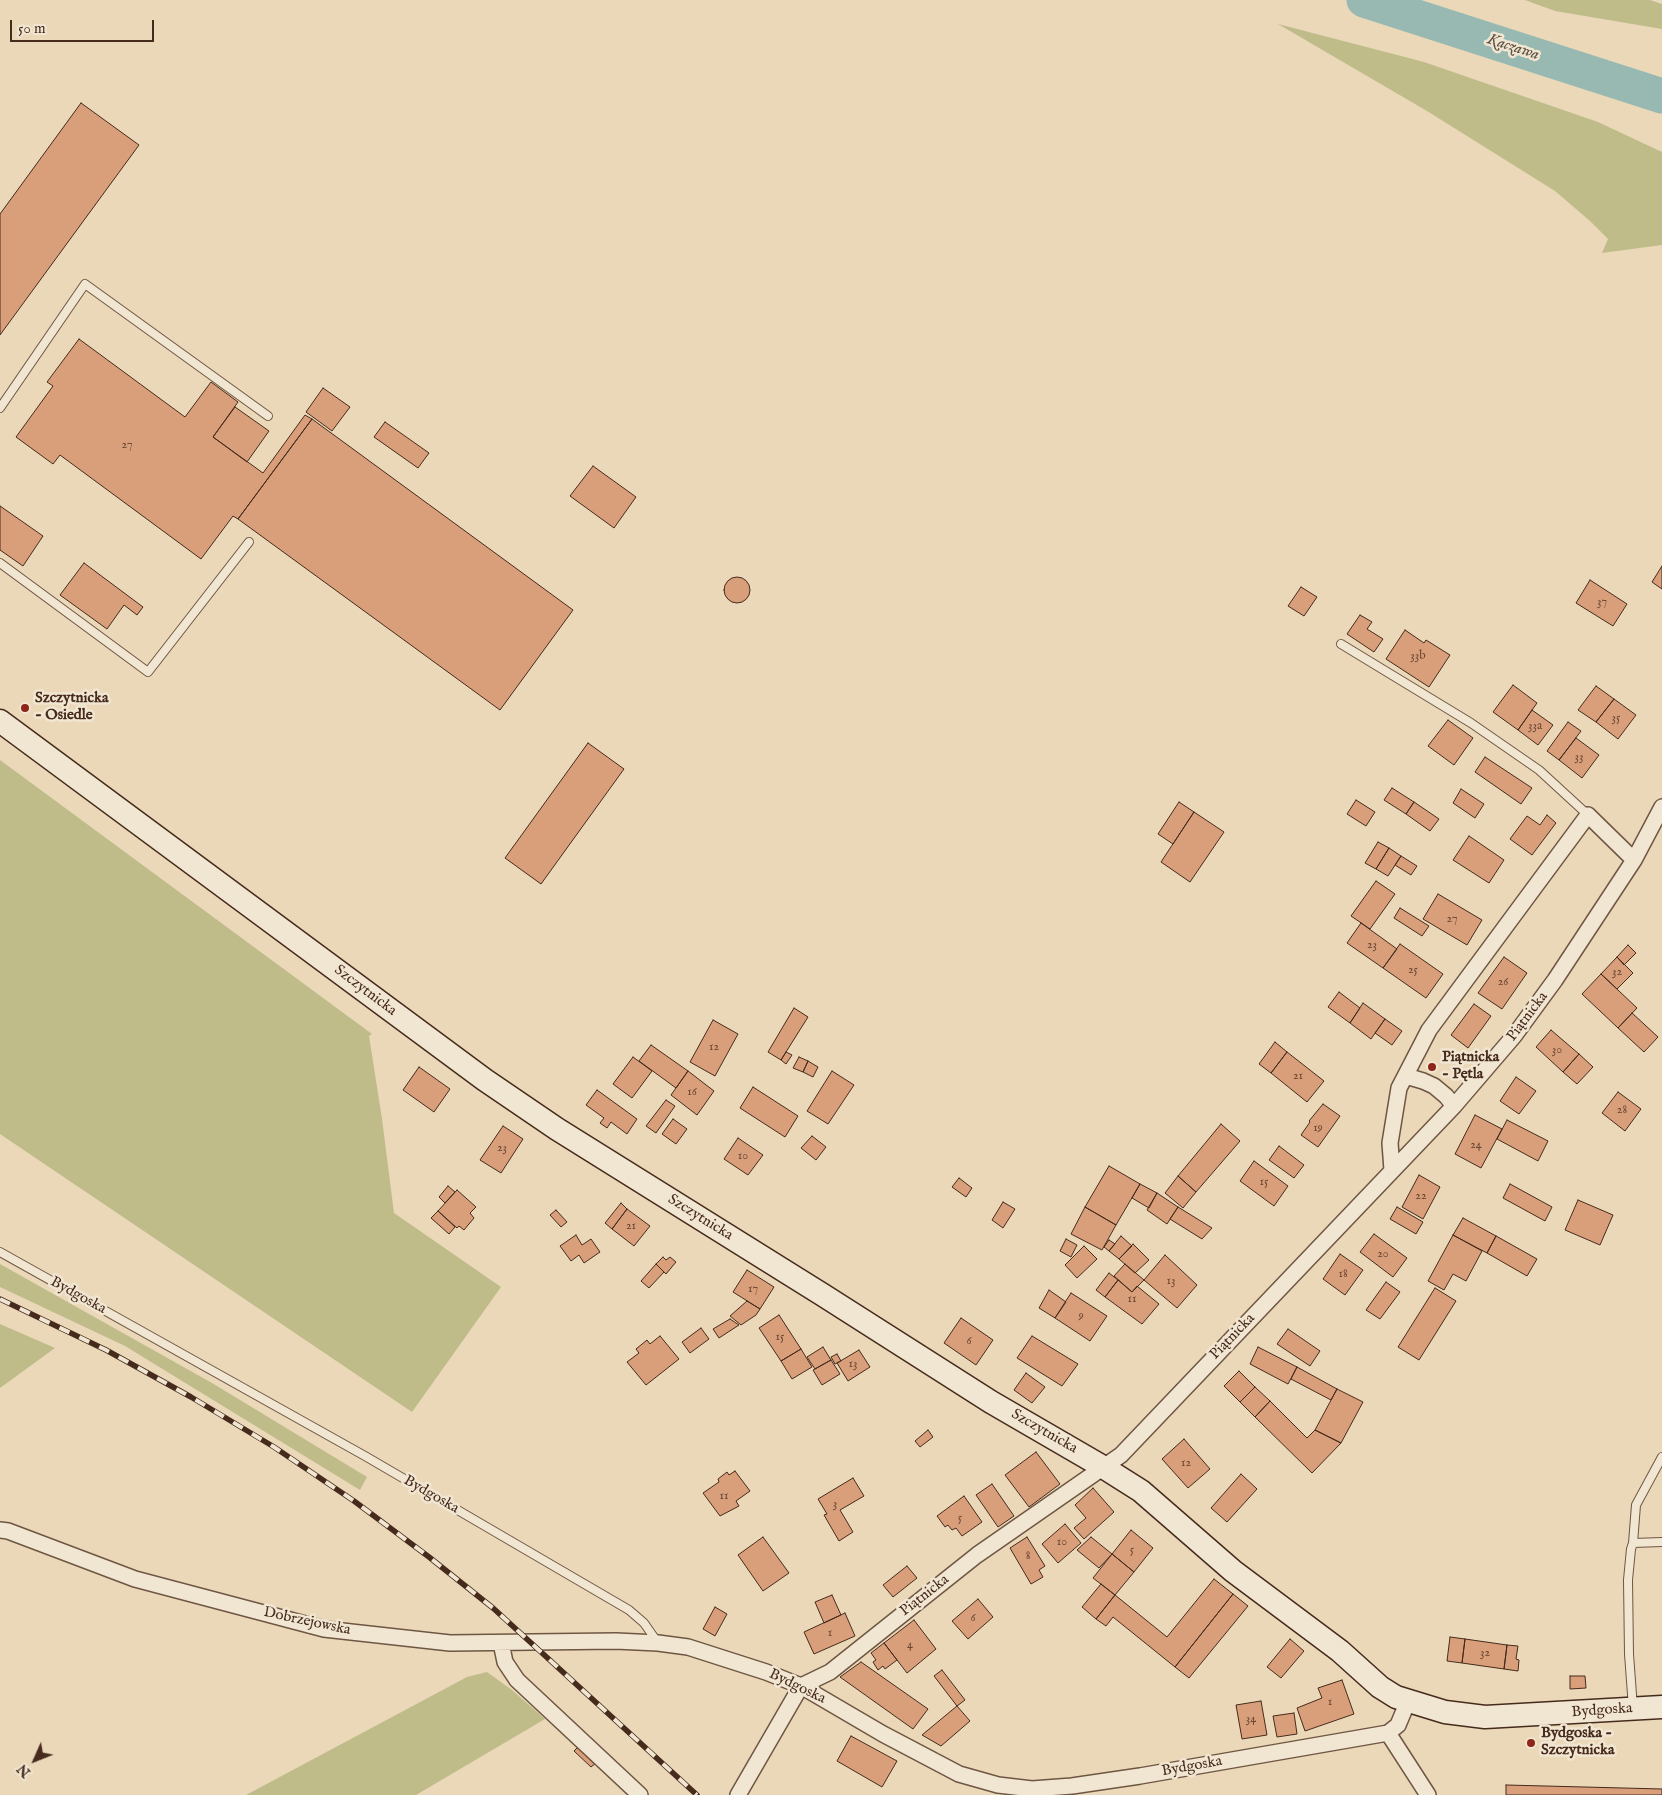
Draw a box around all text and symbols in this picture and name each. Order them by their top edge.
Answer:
scale bar [12,10,156,42]
text: 50 m [18,19,46,38]
water label: Kaczawa [1485,31,1541,65]
house number: 27 [121,439,133,453]
house number: 37 [1597,596,1607,610]
house number: 33b [1410,650,1426,664]
place label: Szczytnicka - Osiedle [35,690,108,725]
marker: Szczytnicka - Osiedle [19,702,31,714]
house number: 35 [1612,712,1620,726]
house number: 33a [1528,720,1542,734]
house number: 33 [1575,751,1583,765]
house number: 27 [1446,913,1458,927]
house number: 23 [1367,939,1377,953]
street label: Szczytnicka [330,962,400,1020]
house number: 25 [1408,964,1418,978]
house number: 32 [1612,966,1622,980]
house number: 26 [1498,976,1508,990]
street label: Piątnicka [1504,989,1552,1045]
house number: 12 [709,1041,719,1055]
house number: 30 [1552,1044,1562,1058]
place label: Piątnicka - Pętla [1442,1049,1499,1084]
marker: Piątnicka - Pętla [1426,1061,1438,1073]
house number: 21 [1293,1070,1303,1084]
house number: 16 [687,1086,697,1100]
house number: 28 [1617,1104,1627,1118]
house number: 19 [1313,1122,1323,1136]
house number: 24 [1470,1139,1482,1153]
house number: 23 [497,1142,507,1156]
house number: 10 [738,1150,748,1164]
house number: 15 [1260,1176,1268,1190]
house number: 22 [1415,1190,1427,1204]
street label: Szczytnicka [664,1191,736,1245]
house number: 21 [626,1220,636,1234]
house number: 20 [1377,1248,1389,1262]
house number: 18 [1338,1268,1348,1282]
street label: Bydgoska [47,1273,109,1319]
house number: 13 [1167,1275,1175,1289]
house number: 17 [748,1283,758,1297]
house number: 11 [1128,1293,1136,1307]
house number: 9 [1078,1310,1084,1324]
street label: Piątnicka [1207,1310,1259,1364]
house number: 15 [776,1331,784,1345]
house number: 6 [966,1335,972,1349]
house number: 13 [849,1358,857,1372]
street label: Szczytnicka [1008,1406,1080,1458]
house number: 12 [1181,1457,1191,1471]
street label: Bydgoska [400,1472,462,1518]
house number: 11 [720,1490,728,1504]
house number: 3 [833,1498,837,1512]
house number: 5 [958,1512,962,1526]
house number: 10 [1057,1536,1067,1550]
house number: 5 [1130,1544,1134,1558]
house number: 8 [1026,1550,1030,1564]
street label: Piątnicka [897,1571,953,1621]
street label: Dobrzejowska [262,1604,352,1640]
house number: 6 [970,1612,976,1626]
house number: 1 [828,1627,832,1641]
house number: 4 [907,1639,913,1653]
house number: 32 [1480,1647,1490,1661]
street label: Bydgoska [766,1666,828,1708]
house number: 1 [1328,1696,1332,1710]
street label: Bydgoska [1571,1700,1633,1722]
house number: 34 [1246,1713,1256,1727]
place label: Bydgoska - Szczytnicka [1541,1725,1614,1760]
north arrow [10,1735,60,1785]
marker: Bydgoska - Szczytnicka [1525,1737,1537,1749]
street label: Bydgoska [1160,1753,1224,1781]
text: N [14,1760,35,1781]

